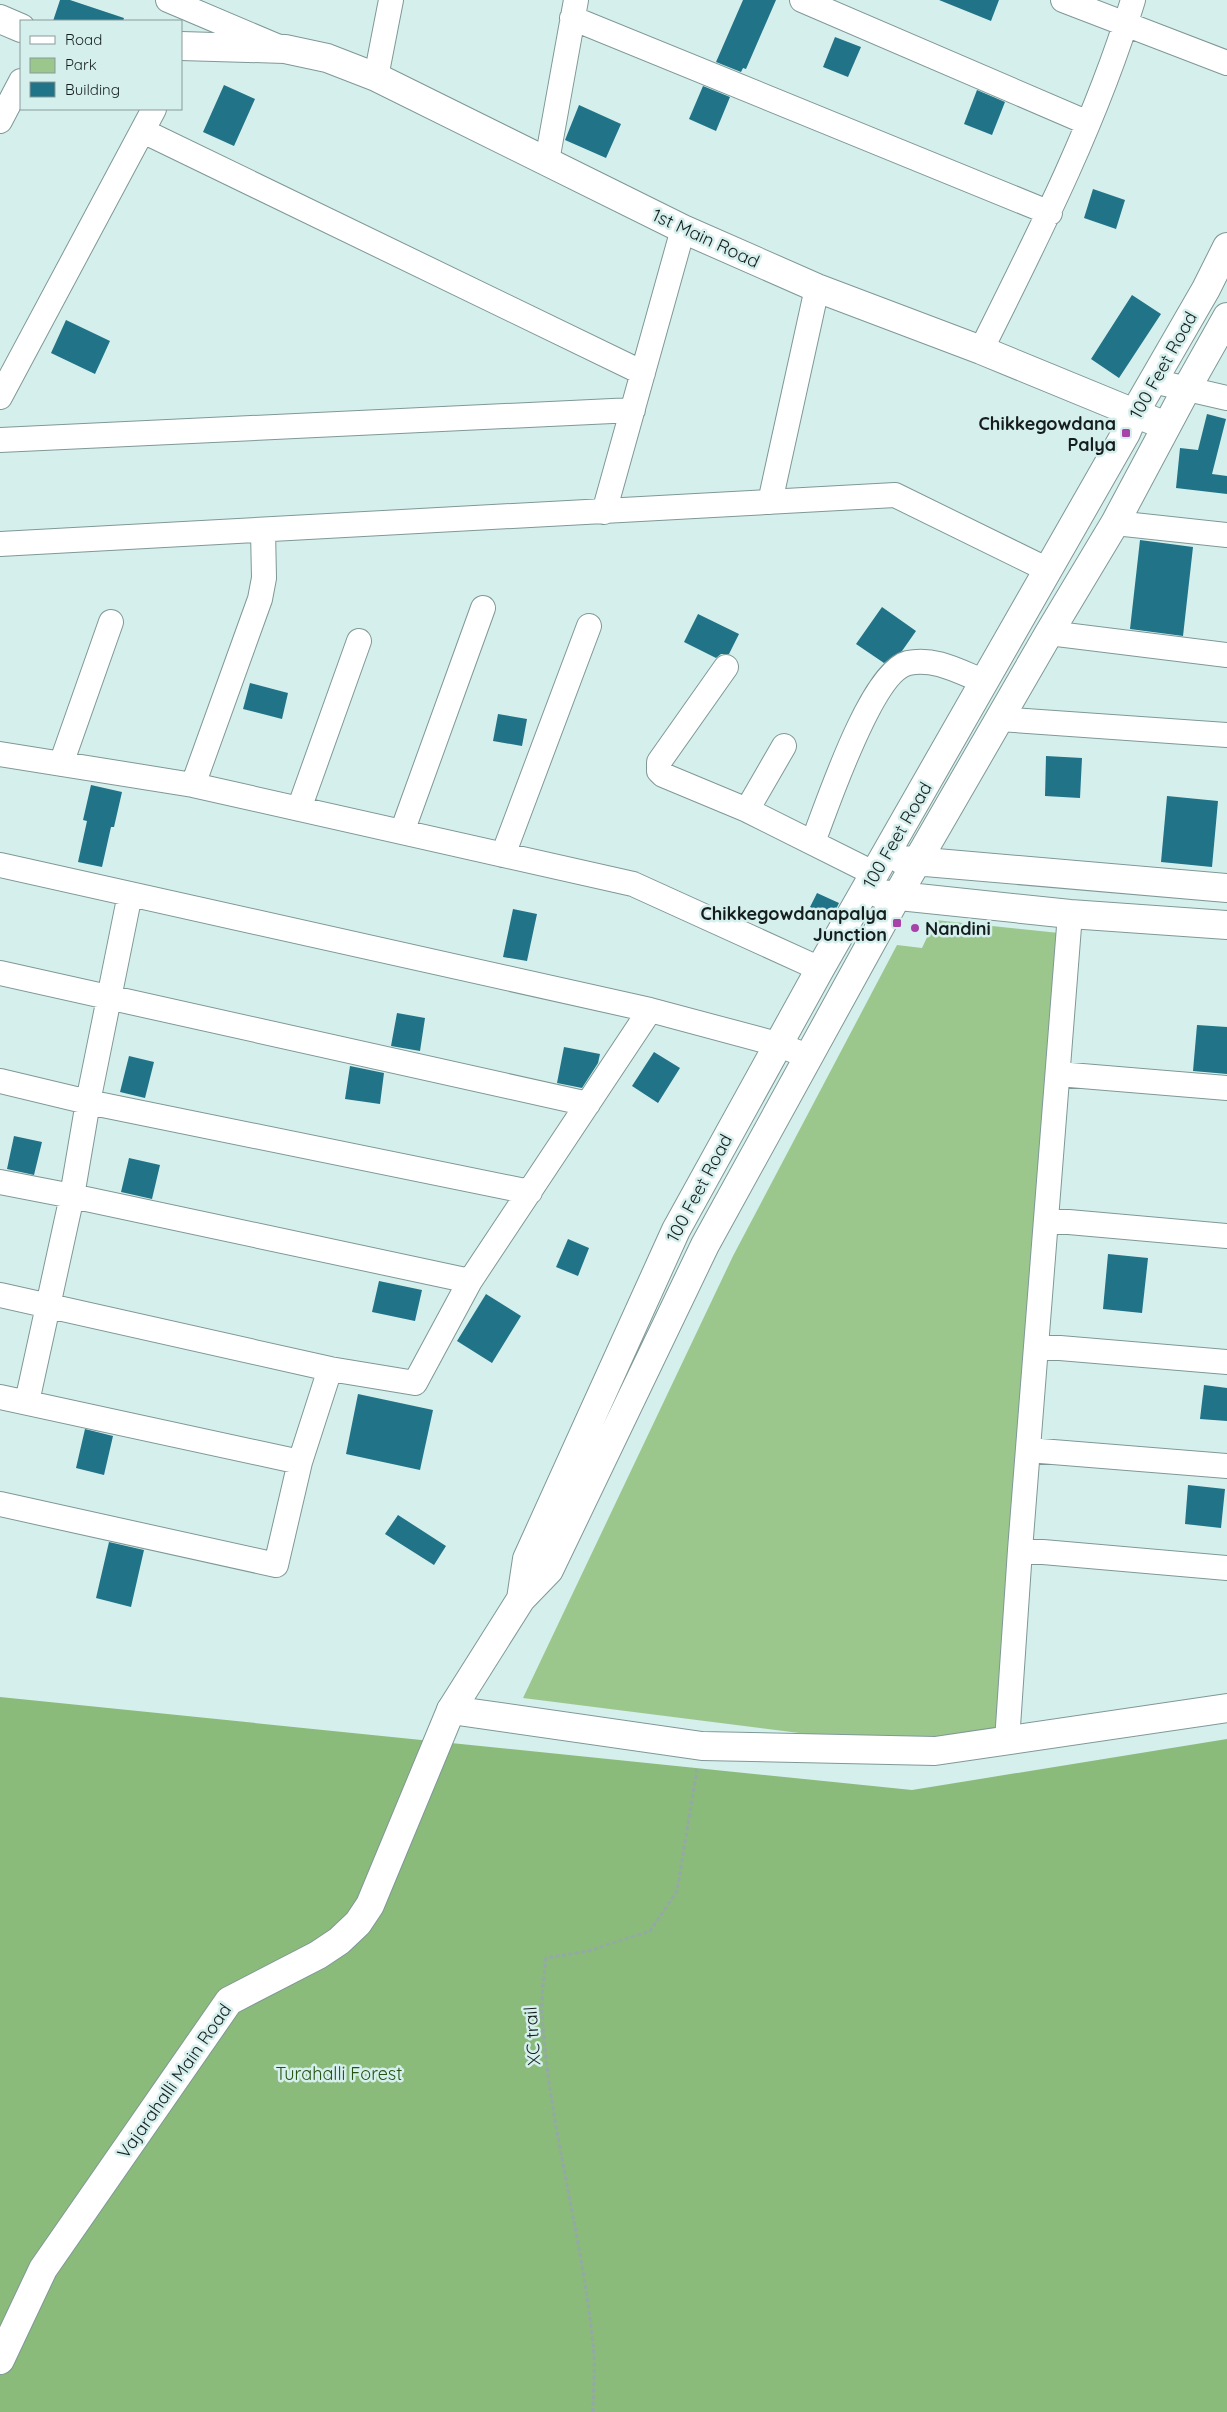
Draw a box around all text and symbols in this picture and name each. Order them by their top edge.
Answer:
legend [20,20,182,110]
text: Road [65,30,102,49]
text: Park [65,55,97,74]
text: Building [65,80,120,99]
street label: 1st Main Road [649,203,763,273]
street label: 100 Feet Road [1124,307,1202,423]
place label: Chikkegowdana Palya [979,412,1116,456]
marker: Chikkegowdana Palya [1120,427,1132,439]
street label: 100 Feet Road [857,778,937,892]
place label: Chikkegowdanapalya Junction [701,902,887,946]
marker: Chikkegowdanapalya Junction [891,917,903,929]
place label: Nandini [925,917,991,940]
marker: Nandini [909,922,921,934]
street label: 100 Feet Road [661,1130,737,1246]
street label: Vajarahalli Main Road [112,1999,236,2163]
street label: XC trail [518,2006,546,2066]
park label: Turahalli Forest [276,2062,402,2085]

